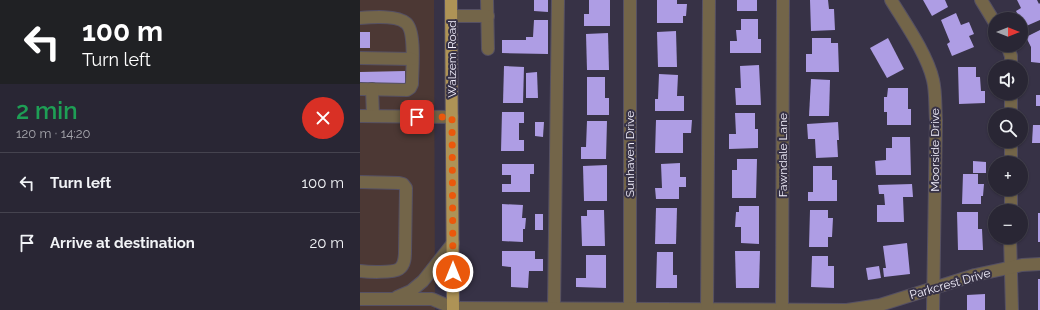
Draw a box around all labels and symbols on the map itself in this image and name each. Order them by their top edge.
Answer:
north arrow [988,12,1028,52]
street label: Walzem Road [445,20,459,98]
pin [400,100,434,134]
street label: Moorside Drive [928,108,942,192]
street label: Sunhaven Drive [623,111,637,197]
street label: Fawndale Lane [776,113,790,197]
position arrow [432,251,474,293]
street label: Parkcrest Drive [908,266,992,302]

